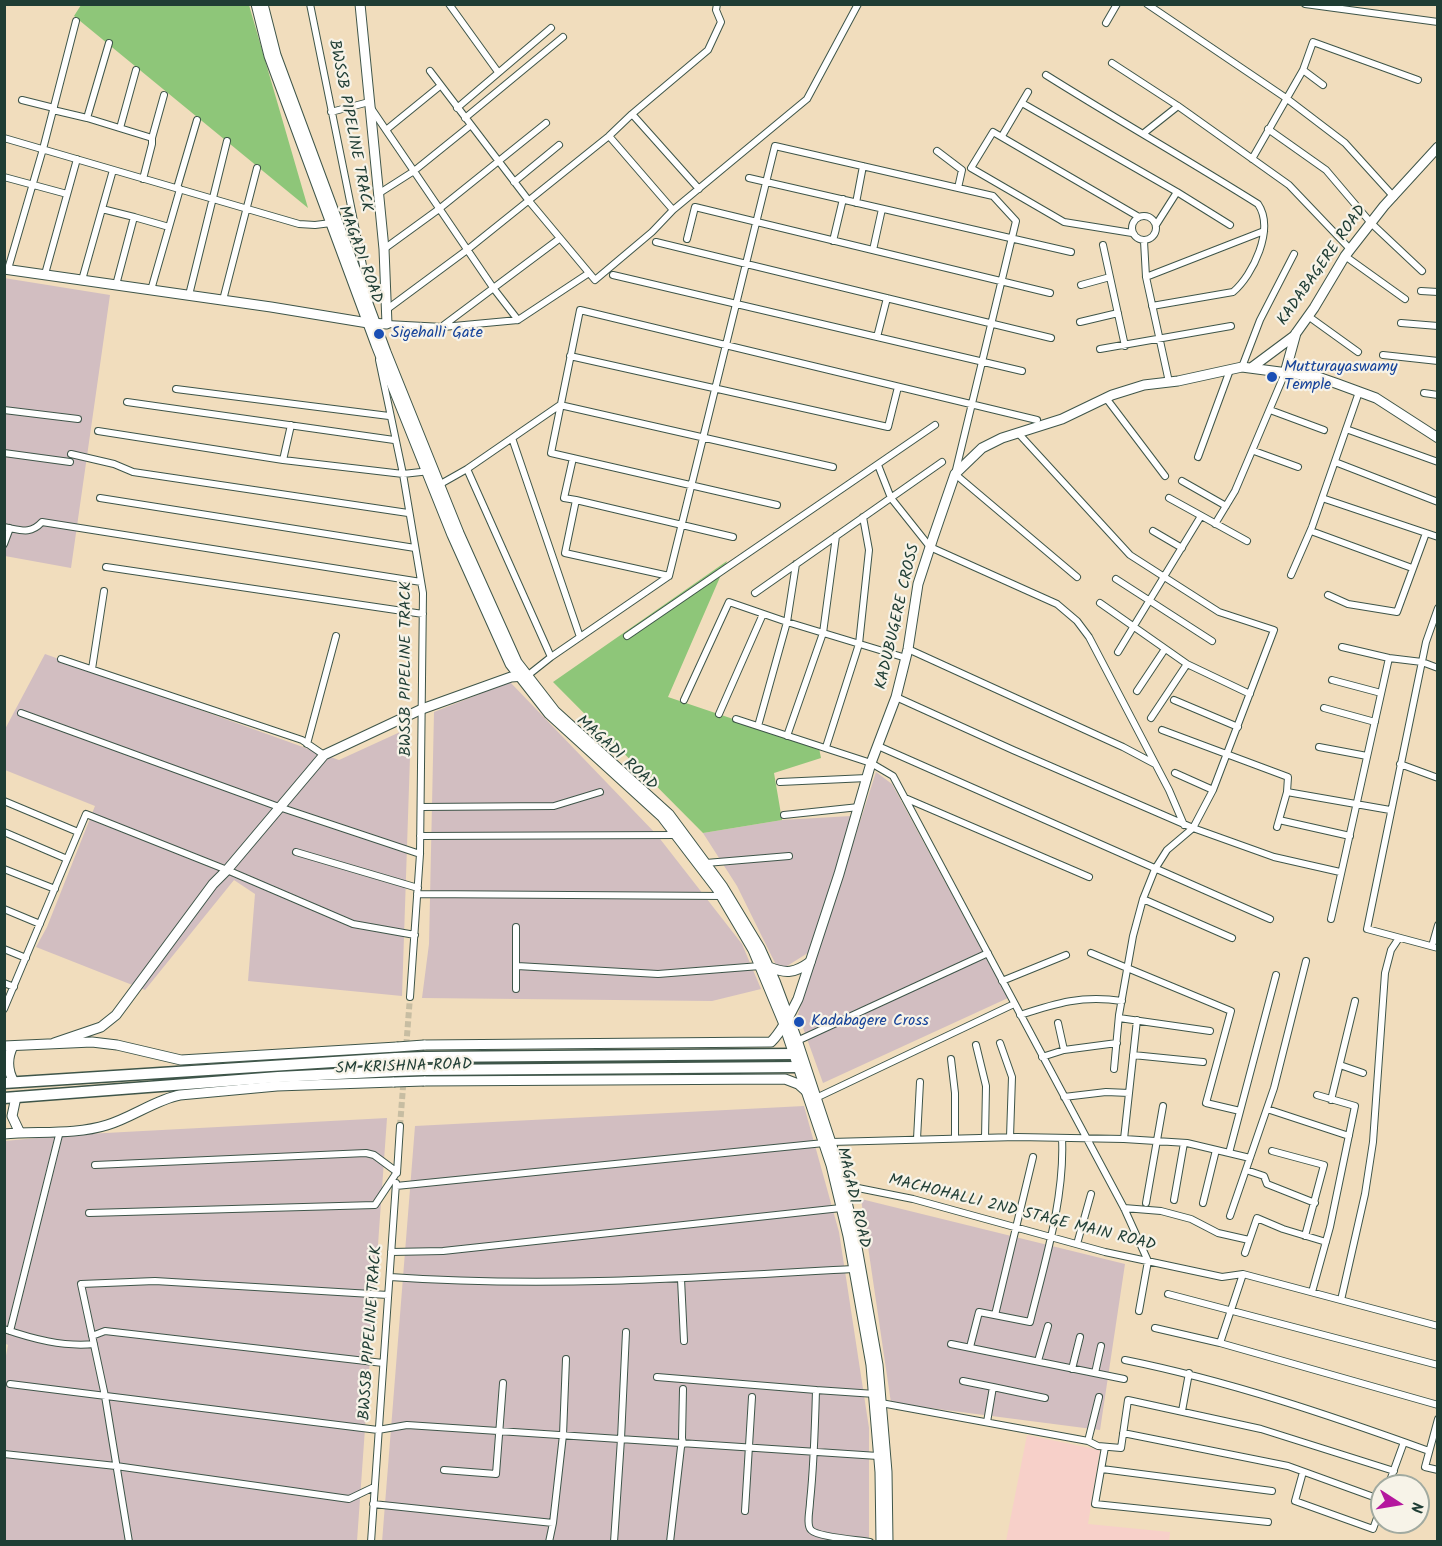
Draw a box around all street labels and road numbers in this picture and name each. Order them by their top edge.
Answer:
street label: BWSSB PIPELINE TRACK [323,38,375,214]
street label: KADABAGERE ROAD [1274,202,1372,330]
street label: MAGADI ROAD [332,203,386,307]
street label: KADUBUGERE CROSS [873,542,925,692]
street label: BWSSB PIPELINE TRACK [397,582,417,756]
street label: MAGADI ROAD [571,712,661,796]
street label: SM KRISHNA ROAD [335,1056,473,1080]
street label: MAGADI ROAD [831,1146,873,1250]
street label: MACHOHALLI 2ND STAGE MAIN ROAD [886,1171,1158,1257]
street label: BWSSB PIPELINE TRACK [356,1245,388,1421]

